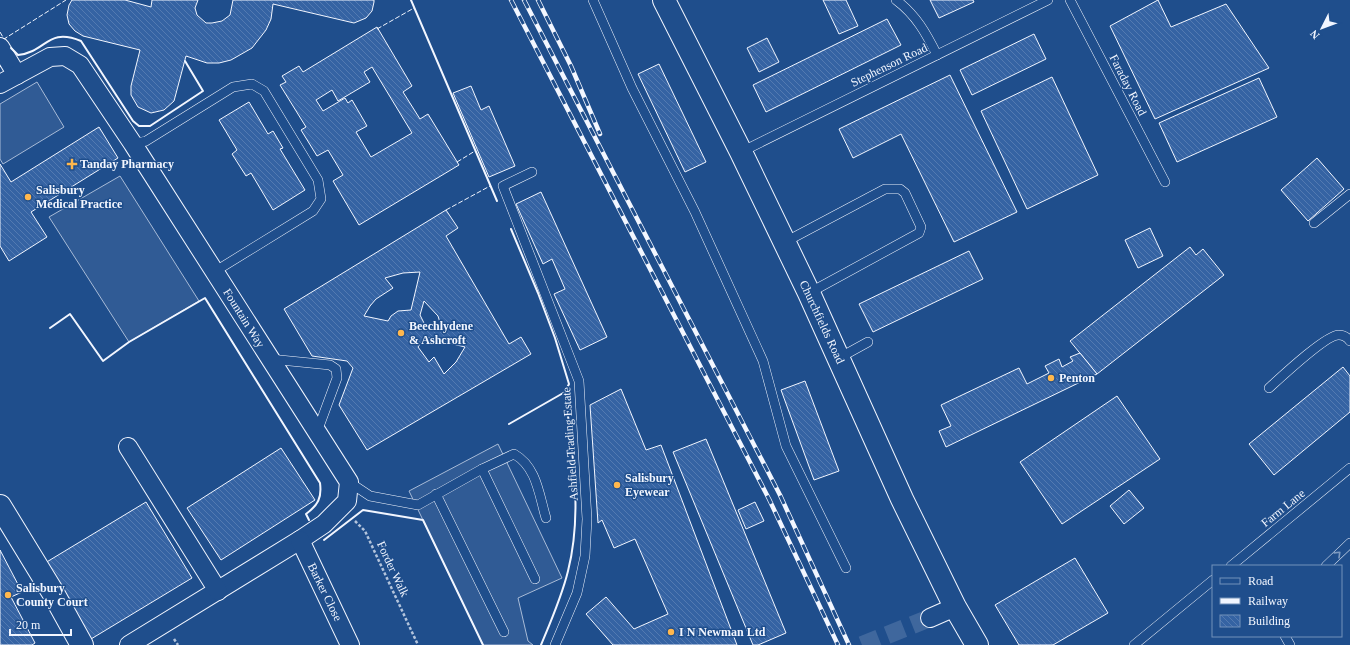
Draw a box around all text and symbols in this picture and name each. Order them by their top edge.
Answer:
north arrow [1302,8,1342,48]
text: N [1307,28,1322,42]
street label: Stephenson Road [848,40,930,90]
street label: Faraday Road [1107,52,1149,118]
place label: Tanday Pharmacy [80,157,174,171]
marker: Tanday Pharmacy [67,159,77,169]
place label: Salisbury Medical Practice [36,183,123,211]
marker: Salisbury Medical Practice [23,192,33,202]
street label: Churchfields Road [797,278,847,366]
street label: Fountain Way [220,286,268,350]
place label: Beechlydene & Ashcroft [409,319,474,347]
marker: Beechlydene & Ashcroft [396,328,406,338]
place label: Penton [1059,371,1095,385]
marker: Penton [1046,373,1056,383]
street label: Ashfield Trading Estate [559,387,581,501]
place label: Salisbury Eyewear [625,471,674,499]
marker: Salisbury Eyewear [612,480,622,490]
street label: Farm Lane [1258,486,1308,530]
street label: Forder Walk [374,539,412,599]
one-way arrow [1333,552,1341,559]
street label: Barker Close [305,561,345,623]
legend [1212,565,1342,637]
text: Road [1248,574,1273,588]
place label: Salisbury County Court [16,581,88,609]
marker: Salisbury County Court [3,590,13,600]
text: Railway [1248,594,1288,608]
scale bar [10,611,71,637]
text: Building [1248,614,1290,628]
text: 20 m [16,618,41,632]
place label: I N Newman Ltd [679,625,766,639]
marker: I N Newman Ltd [666,627,676,637]

